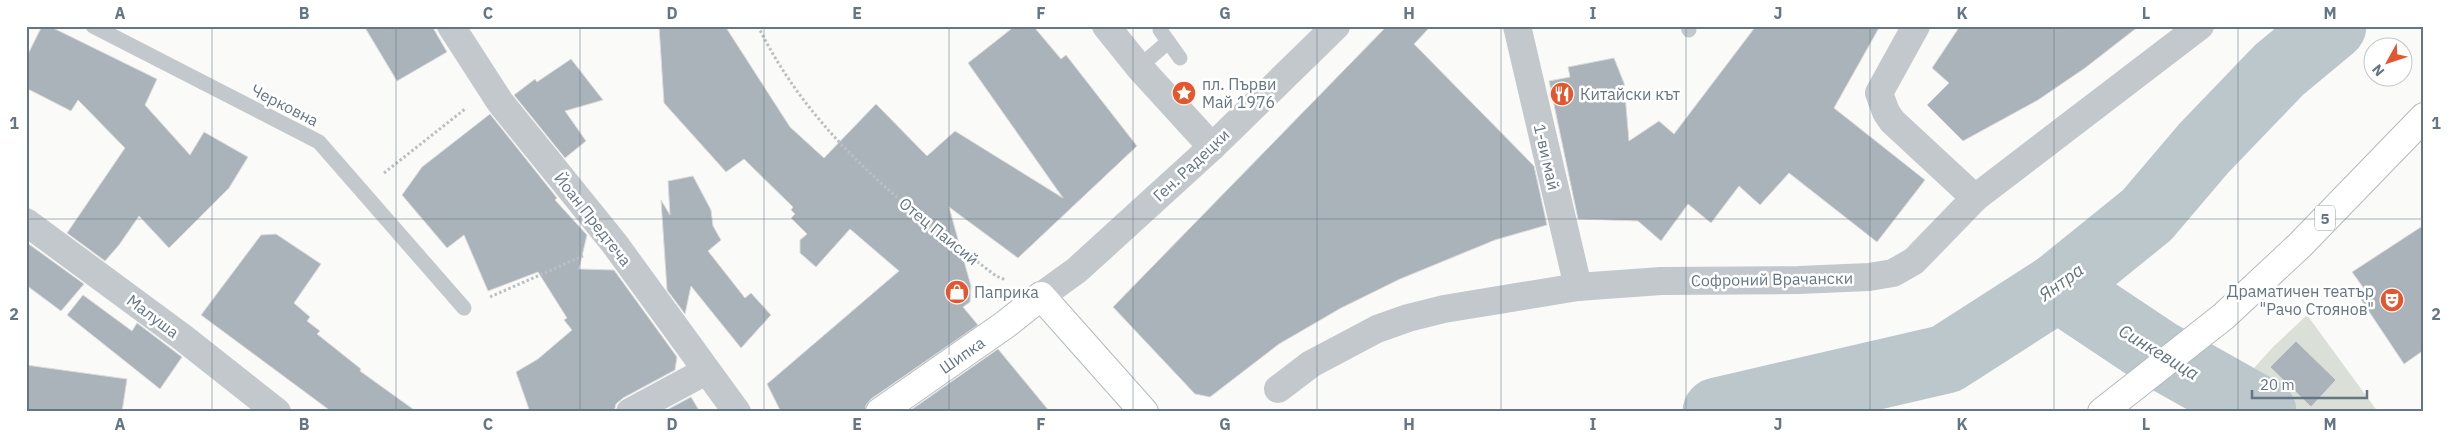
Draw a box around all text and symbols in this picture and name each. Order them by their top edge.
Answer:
text: A [115,3,126,23]
text: B [299,3,310,23]
text: C [483,3,493,23]
text: D [666,3,678,23]
text: E [852,3,862,23]
text: F [1036,3,1046,23]
text: G [1219,3,1231,23]
text: H [1403,3,1415,23]
text: I [1590,3,1597,23]
text: J [1774,3,1782,23]
text: K [1956,3,1968,23]
text: L [2142,3,2150,23]
text: M [2323,3,2337,23]
north arrow [2362,38,2412,88]
text: N [2368,61,2388,80]
place label: пл. Първи Май 1976 [1202,74,1276,112]
street label: Черковна [248,80,322,131]
place icon: пл. Първи Май 1976 [1171,80,1197,106]
restaurant icon: Китайски кът [1549,81,1575,107]
place label: Китайски кът [1580,84,1680,104]
text: 1 [9,113,19,133]
text: 1 [2431,113,2441,133]
street label: 1-ви май [1530,122,1564,192]
street label: Ген. Радецки [1149,125,1233,205]
street label: Йоан Предтеча [550,168,636,270]
street label: Отец Паисий [895,193,983,269]
road number: 5 [2315,206,2335,230]
water label: Янтра [2033,258,2088,307]
street label: Софроний Врачански [1691,268,1853,290]
shop icon: Паприка [944,279,970,305]
place label: Драматичен театър "Рачо Стоянов" [2227,281,2374,319]
place label: Паприка [974,282,1039,302]
theatre icon: Драматичен театър "Рачо Стоянов" [2379,287,2405,313]
street label: Малуша [123,290,183,342]
text: 2 [9,304,19,324]
text: 2 [2431,304,2441,324]
water label: Синкевица [2115,319,2203,385]
street label: Шипка [935,332,989,378]
scale bar [2252,368,2368,400]
text: 20 m [2260,375,2295,394]
text: A [115,414,126,434]
text: B [299,414,310,434]
text: C [483,414,493,434]
text: D [666,414,678,434]
text: E [852,414,862,434]
text: F [1036,414,1046,434]
text: G [1219,414,1231,434]
text: H [1403,414,1415,434]
text: I [1590,414,1597,434]
text: J [1774,414,1782,434]
text: K [1956,414,1968,434]
text: L [2142,414,2150,434]
text: M [2323,414,2337,434]

